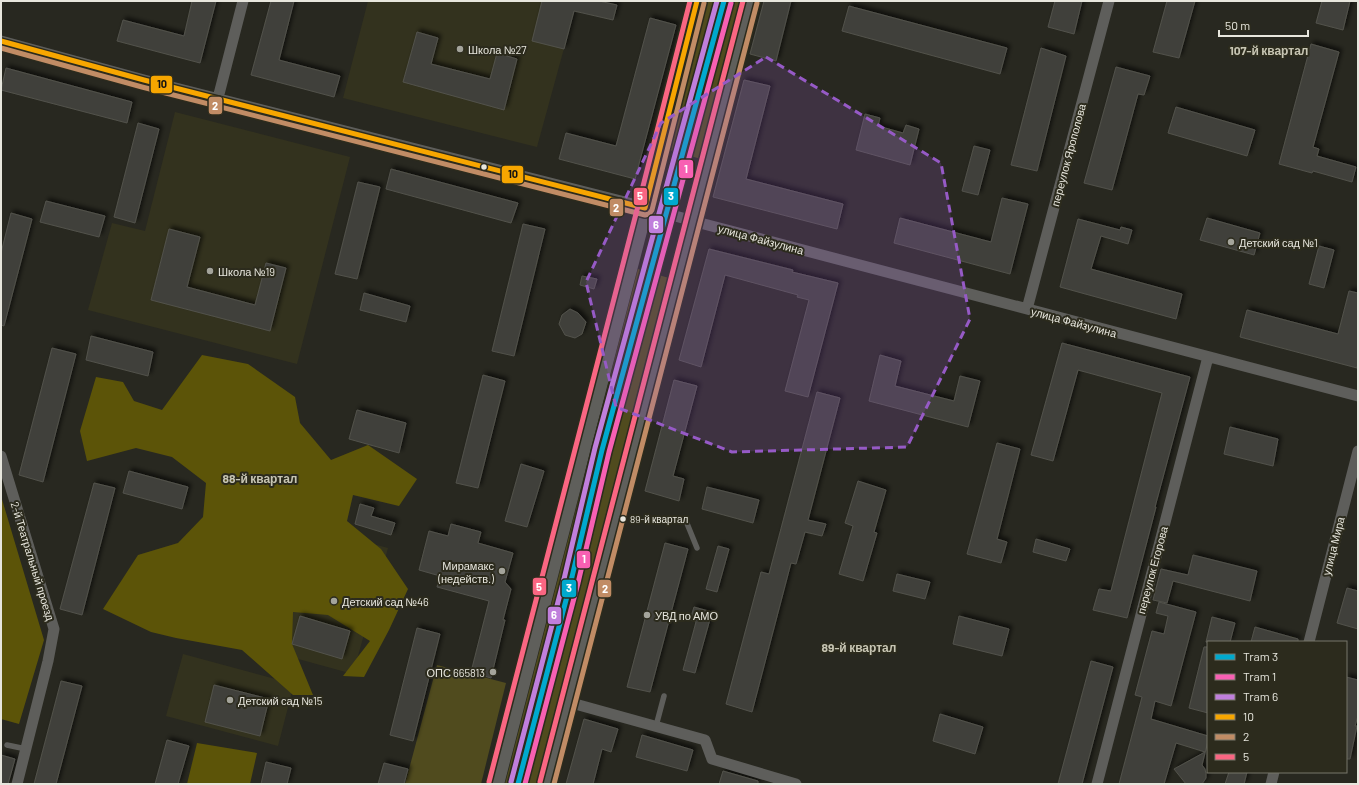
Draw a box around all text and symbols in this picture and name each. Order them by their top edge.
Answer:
scale bar [1219,12,1308,38]
text: 50 m [1225,18,1250,32]
place label: Школа №27 [468,43,527,56]
district label: 107-й квартал [1230,43,1308,58]
marker: Школа №27 [455,44,465,54]
line badge: 10 [150,75,173,94]
text: 10 [157,77,167,90]
line badge: 2 [208,96,223,115]
text: 2 [212,99,218,112]
street label: переулок Ярополова [1048,101,1088,208]
line badge: 1 [678,159,694,179]
unlabelled marker [479,162,489,172]
text: 1 [684,162,688,175]
line badge: 10 [501,165,524,184]
text: 10 [508,167,518,180]
line badge: 5 [633,187,648,206]
line badge: 3 [663,187,679,206]
text: 5 [637,189,643,202]
text: 3 [668,189,674,202]
line badge: 2 [609,198,624,217]
text: 2 [613,201,619,214]
line badge: 6 [648,215,664,234]
text: 6 [653,218,659,231]
street label: улица Файзулина [717,221,806,257]
place label: Детский сад №1 [1239,236,1318,249]
marker: Детский сад №1 [1226,237,1236,247]
place label: Школа №19 [218,265,275,278]
marker: Школа №19 [205,266,215,276]
street label: улица Файзулина [1030,304,1119,340]
district label: 88-й квартал [223,471,297,486]
street label: 2-й Театральный проезд [9,500,57,623]
place label: 89-й квартал [630,513,688,525]
marker: 89-й квартал [618,514,628,524]
street label: улица Мира [1319,514,1347,577]
street label: переулок Егорова [1134,524,1170,615]
line badge: 1 [576,550,591,569]
text: 1 [582,552,586,565]
place label: Мирамакс (недейств.) [437,559,494,585]
marker: Мирамакс (недейств.) [497,566,507,576]
line badge: 5 [532,577,547,596]
line badge: 3 [561,579,577,598]
line badge: 2 [597,579,612,598]
text: 5 [536,580,542,593]
text: 3 [566,581,572,594]
text: 2 [602,582,608,595]
place label: Детский сад №46 [342,595,429,608]
marker: Детский сад №46 [329,596,339,606]
line badge: 6 [547,606,562,625]
text: 6 [551,608,557,621]
place label: УВД по АМО [655,609,719,622]
marker: УВД по АМО [642,610,652,620]
district label: 89-й квартал [822,640,896,655]
legend [1207,641,1347,773]
text: Tram 3 [1243,649,1278,663]
place label: ОПС 665813 [426,666,485,679]
marker: ОПС 665813 [488,667,498,677]
text: Tram 1 [1243,669,1276,683]
text: Tram 6 [1243,689,1278,703]
place label: Детский сад №15 [238,694,323,707]
marker: Детский сад №15 [225,695,235,705]
text: 10 [1243,709,1254,723]
text: 2 [1243,729,1249,743]
text: 5 [1243,749,1249,763]

